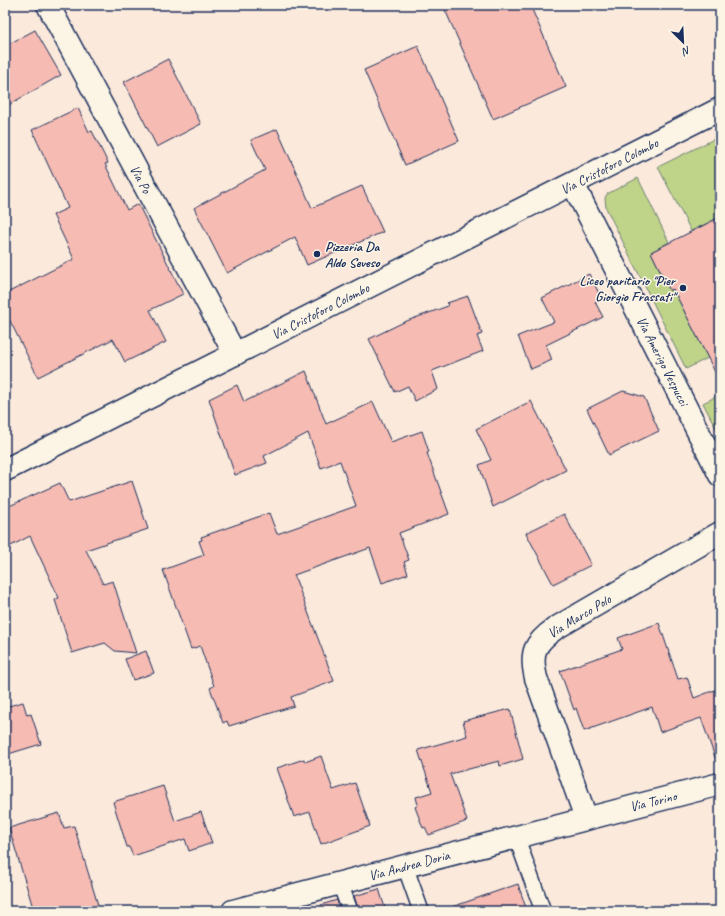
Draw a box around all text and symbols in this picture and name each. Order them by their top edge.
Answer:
north arrow [663,22,703,62]
text: N [679,43,693,60]
street label: Via Cristoforo Colombo [558,134,662,198]
street label: Via Po [126,162,156,197]
place label: Pizzeria Da Aldo Seveso [325,238,381,271]
marker: Pizzeria Da Aldo Seveso [312,249,322,259]
place label: Liceo paritario "Pier Giorgio Frassati" [579,272,679,305]
street label: Via Cristoforo Colombo [269,279,373,343]
marker: Liceo paritario "Pier Giorgio Frassati" [678,283,688,293]
street label: Via Amerigo Vespucci [633,314,693,411]
street label: Via Marco Polo [544,590,615,642]
street label: Via Torino [628,787,680,815]
street label: Via Andrea Doria [367,846,452,884]

